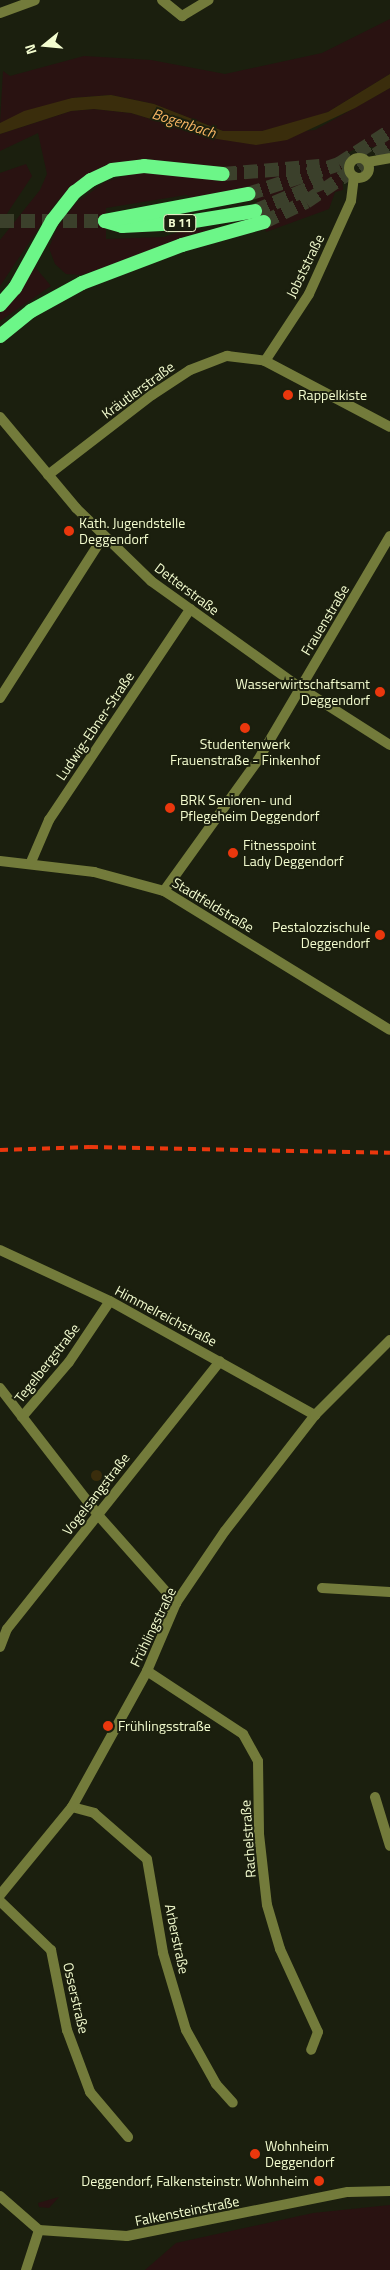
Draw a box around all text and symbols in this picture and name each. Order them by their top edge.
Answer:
north arrow [20,20,70,70]
text: N [19,42,42,57]
water label: Bogenbach [150,104,218,142]
road number: B 11 [162,214,198,232]
street label: Jobststraße [282,232,328,300]
street label: Kräutlerstraße [98,358,178,422]
place label: Rappelkiste [298,387,367,403]
marker: Rappelkiste [282,389,294,401]
place label: Kath. Jugendstelle Deggendorf [79,515,185,548]
marker: Kath. Jugendstelle Deggendorf [63,525,75,537]
street label: Detterstraße [152,559,222,619]
street label: Frauenstraße [297,582,353,658]
street label: Ludwig-Ebner-Straße [52,669,138,783]
place label: Wasserwirtschaftsamt Deggendorf [236,676,370,709]
marker: Wasserwirtschaftsamt Deggendorf [374,686,386,698]
marker: Studentenwerk Frauenstraße - Finkenhof [239,722,251,734]
place label: Studentenwerk Frauenstraße - Finkenhof [170,736,320,769]
place label: BRK Senioren- und Pflegeheim Deggendorf [180,792,319,824]
marker: BRK Senioren- und Pflegeheim Deggendorf [164,802,176,814]
place label: Fitnesspoint Lady Deggendorf [243,837,343,870]
marker: Fitnesspoint Lady Deggendorf [227,847,239,859]
street label: Stadtfeldstraße [169,874,257,936]
place label: Pestalozzischule Deggendorf [272,919,370,952]
marker: Pestalozzischule Deggendorf [374,929,386,941]
street label: Himmelreichstraße [112,1282,220,1350]
street label: Tegelbergstraße [11,1320,83,1406]
street label: Vogelsangstraße [59,1450,133,1538]
street label: Frühlingstraße [127,1585,179,1669]
place label: Frühlingsstraße [118,1718,211,1734]
marker: Frühlingsstraße [102,1720,114,1732]
street label: Rachelstraße [237,1800,259,1878]
street label: Arberstraße [161,1903,193,1975]
street label: Osserstraße [60,1961,92,2035]
place label: Wohnheim Deggendorf [265,2138,334,2170]
marker: Wohnheim Deggendorf [249,2148,261,2160]
place label: Deggendorf, Falkensteinstr. Wohnheim [81,2173,309,2189]
marker: Deggendorf, Falkensteinstr. Wohnheim [313,2175,325,2187]
street label: Falkensteinstraße [134,2193,240,2229]

